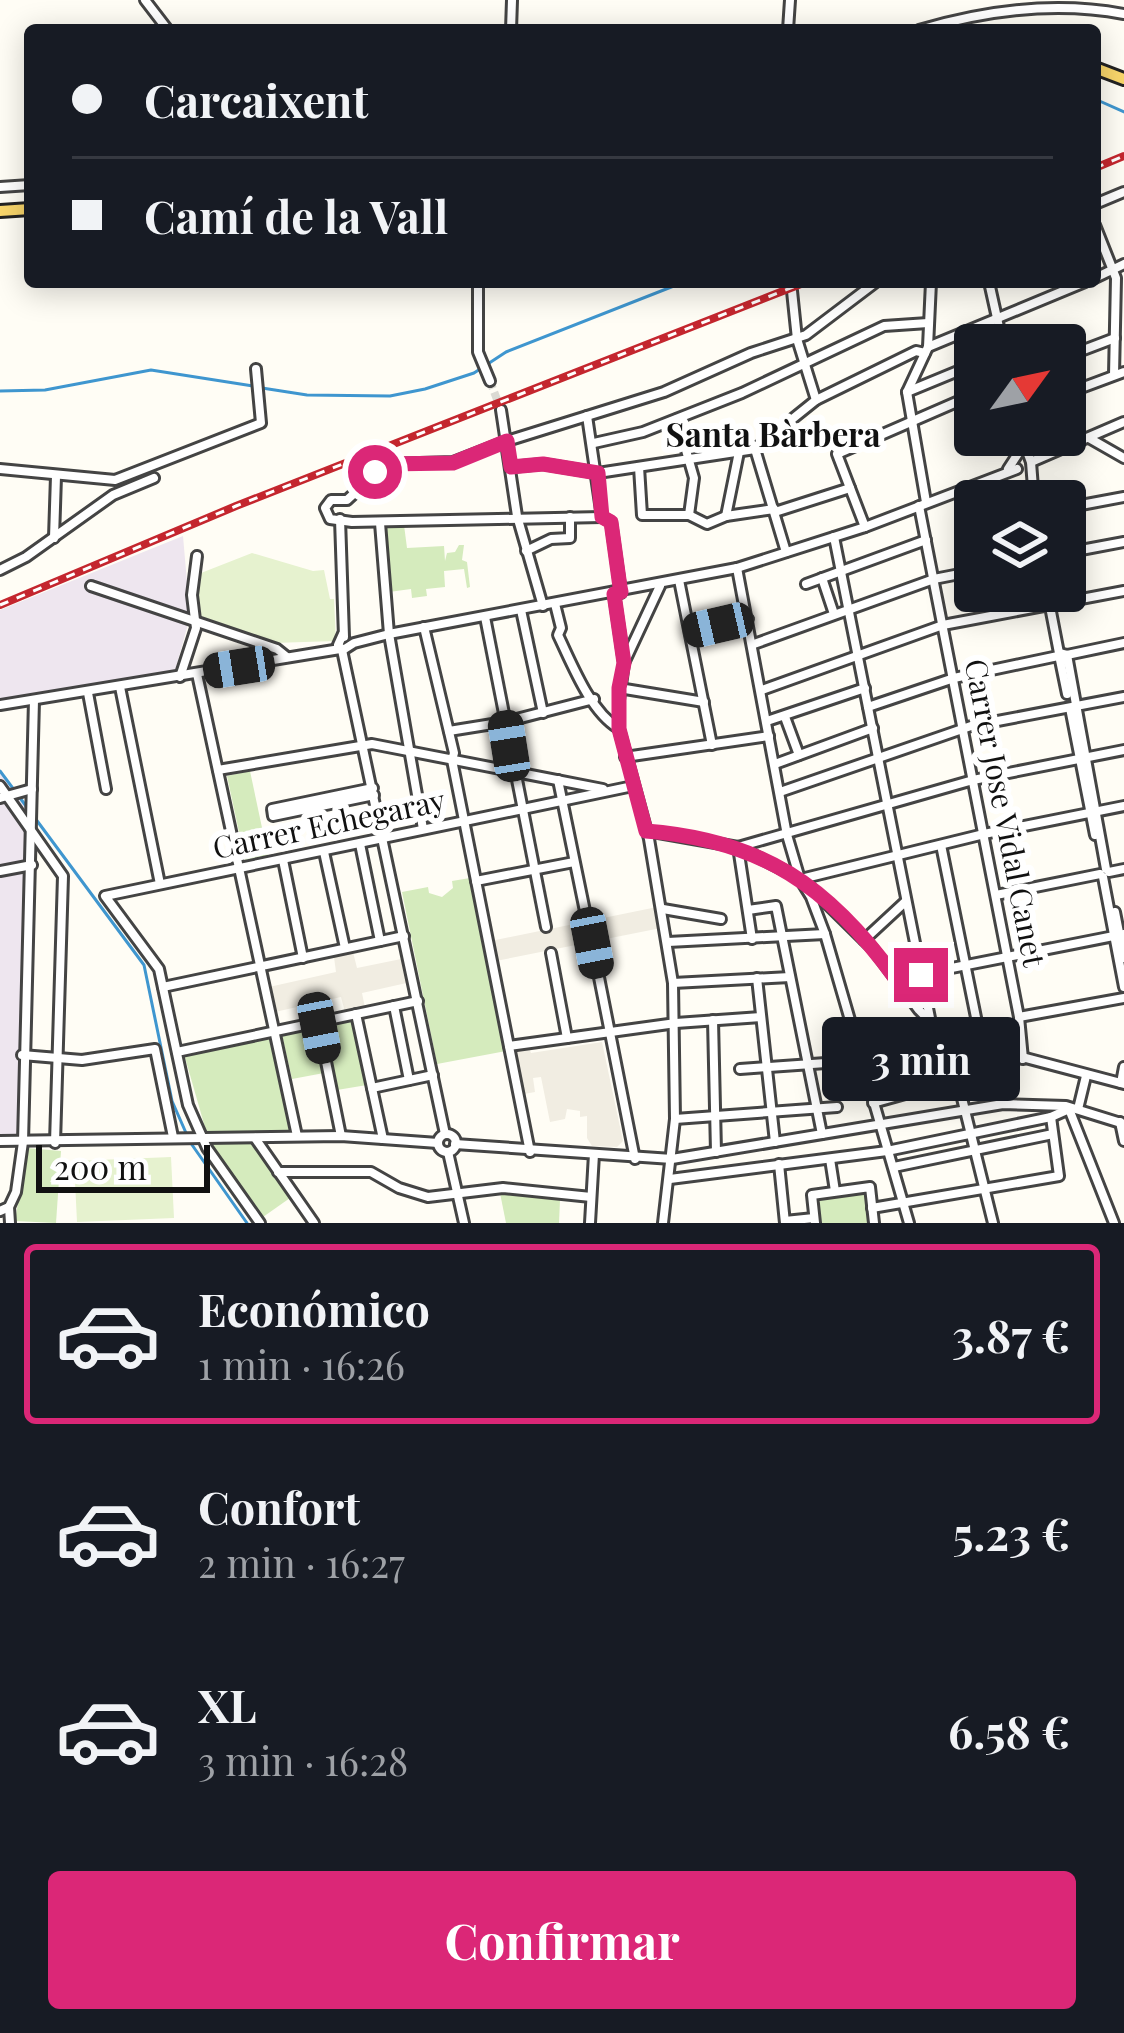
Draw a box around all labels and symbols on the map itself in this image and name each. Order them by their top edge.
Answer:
north arrow [954,324,1086,456]
district label: Santa Bàrbera [665,411,881,455]
route start [348,445,402,499]
car [679,599,757,651]
car [201,644,277,690]
street label: Carrer Jose Vidal Canet [957,655,1055,970]
car [486,708,532,784]
street label: Carrer Echegaray [209,779,448,867]
car [567,904,617,982]
route end [894,948,948,1002]
car [294,989,344,1067]
callout: 3 min [822,1017,1020,1101]
scale bar [36,1139,210,1192]

